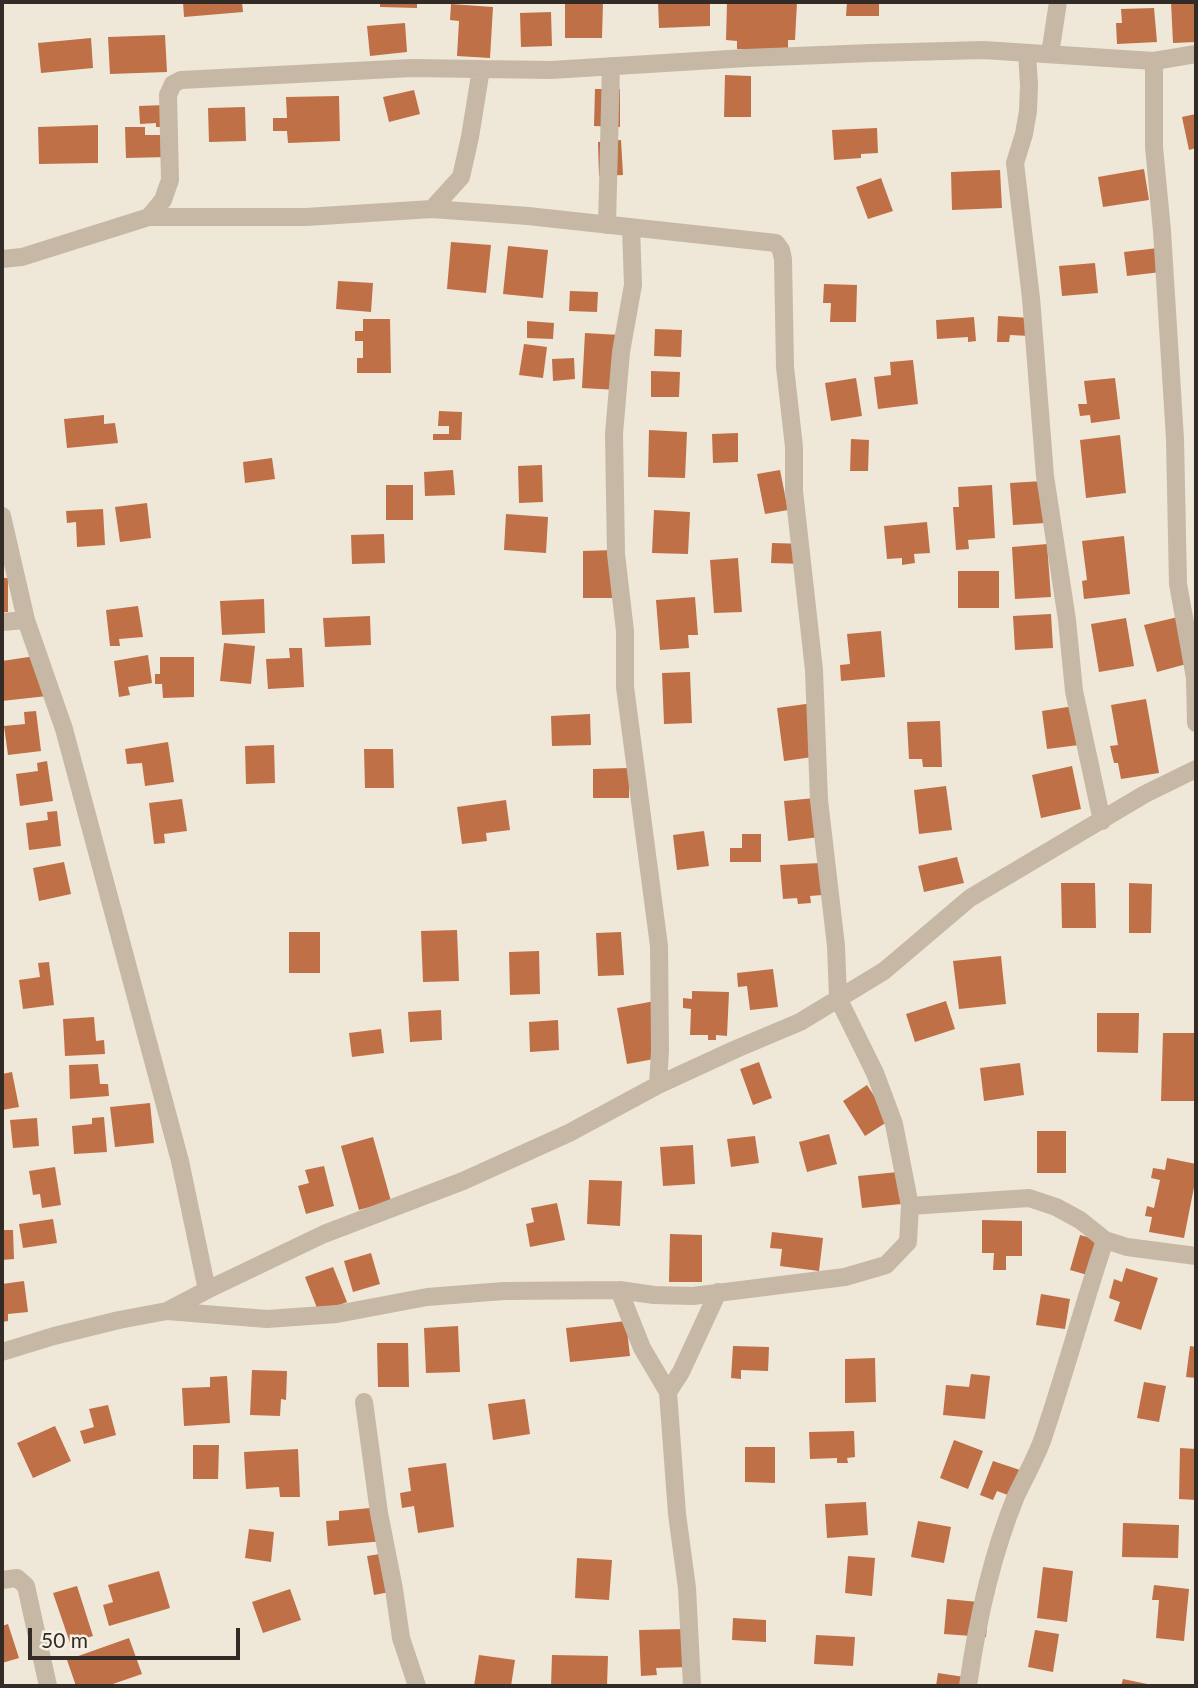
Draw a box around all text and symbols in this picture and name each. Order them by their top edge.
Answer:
scale bar [32,1614,243,1658]
text: 50 m [41,1627,88,1652]

